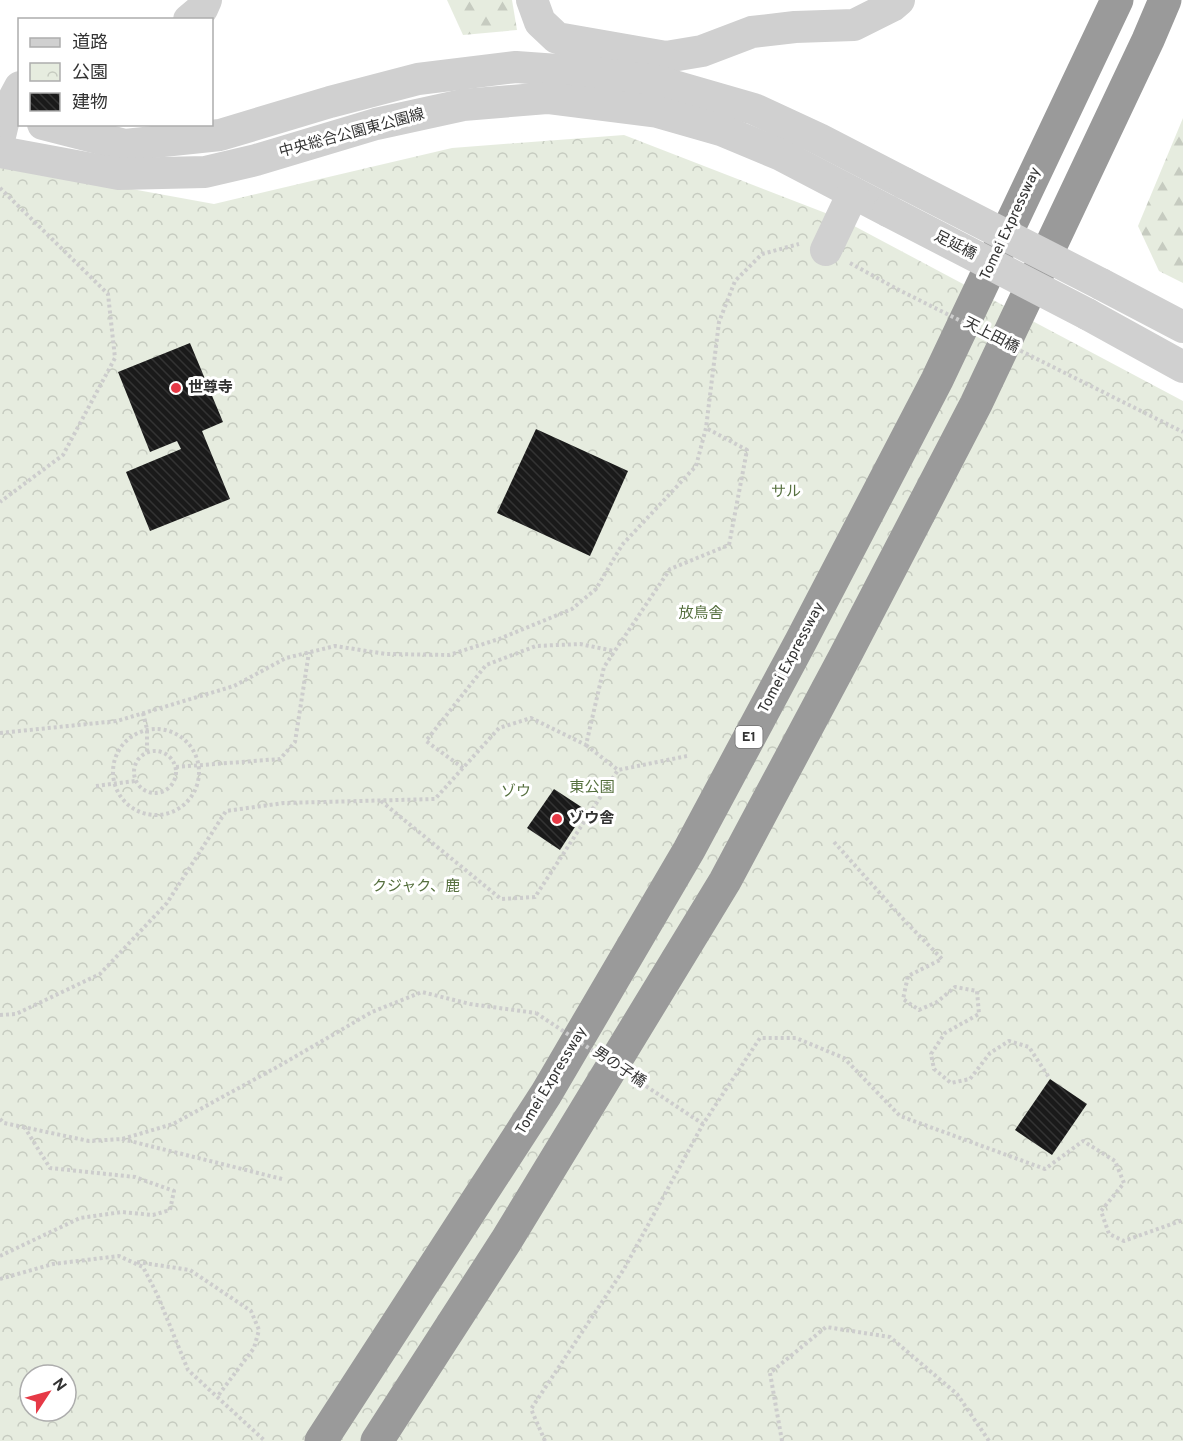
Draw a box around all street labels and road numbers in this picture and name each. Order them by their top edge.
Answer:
street label: 中央総合公園東公園線 [277,105,427,163]
street label: Tomei Expressway [976,164,1046,284]
street label: 足延橋 [931,227,979,265]
street label: 天上田橋 [960,314,1022,358]
street label: Tomei Expressway [755,599,829,717]
road number: E1 [736,726,762,748]
street label: Tomei Expressway [512,1023,592,1139]
street label: 男の子橋 [589,1043,649,1093]

